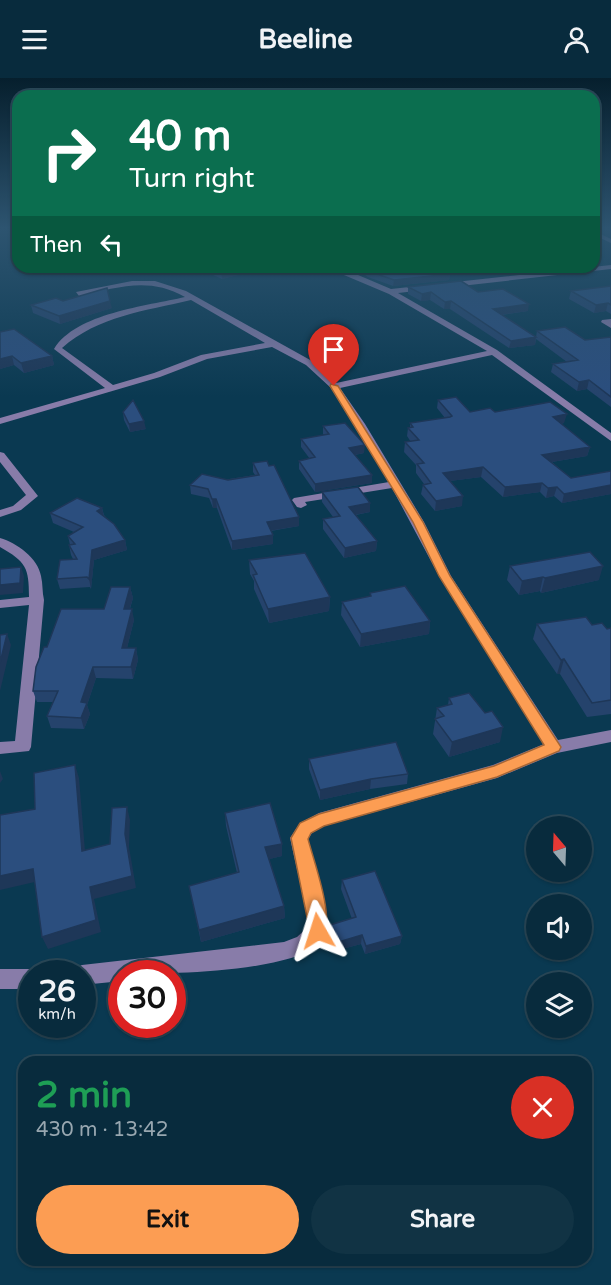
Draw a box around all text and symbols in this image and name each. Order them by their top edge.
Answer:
icon: menu [18,23,51,56]
text: Beeline [258,23,353,56]
icon: person [560,23,593,56]
text: 40 m [129,111,231,162]
icon: right [30,114,108,192]
text: Turn right [129,162,255,195]
icon: left [95,228,128,261]
text: Then [30,232,83,258]
pin [308,324,359,386]
icon: arrive [317,333,350,366]
north arrow [526,816,592,882]
map controls [526,816,592,1038]
button: sound [526,894,592,960]
position arrow [286,899,350,963]
speed limit sign: 30 [108,960,186,1038]
button: layers [526,972,592,1038]
text: 26 [38,973,76,1010]
text: km/h [38,1005,76,1023]
text: 2 min [36,1074,132,1117]
button: close [511,1076,574,1139]
text: 430 m · 13:42 [36,1118,168,1142]
button: Exit [36,1185,299,1254]
button: Share [311,1185,574,1254]

